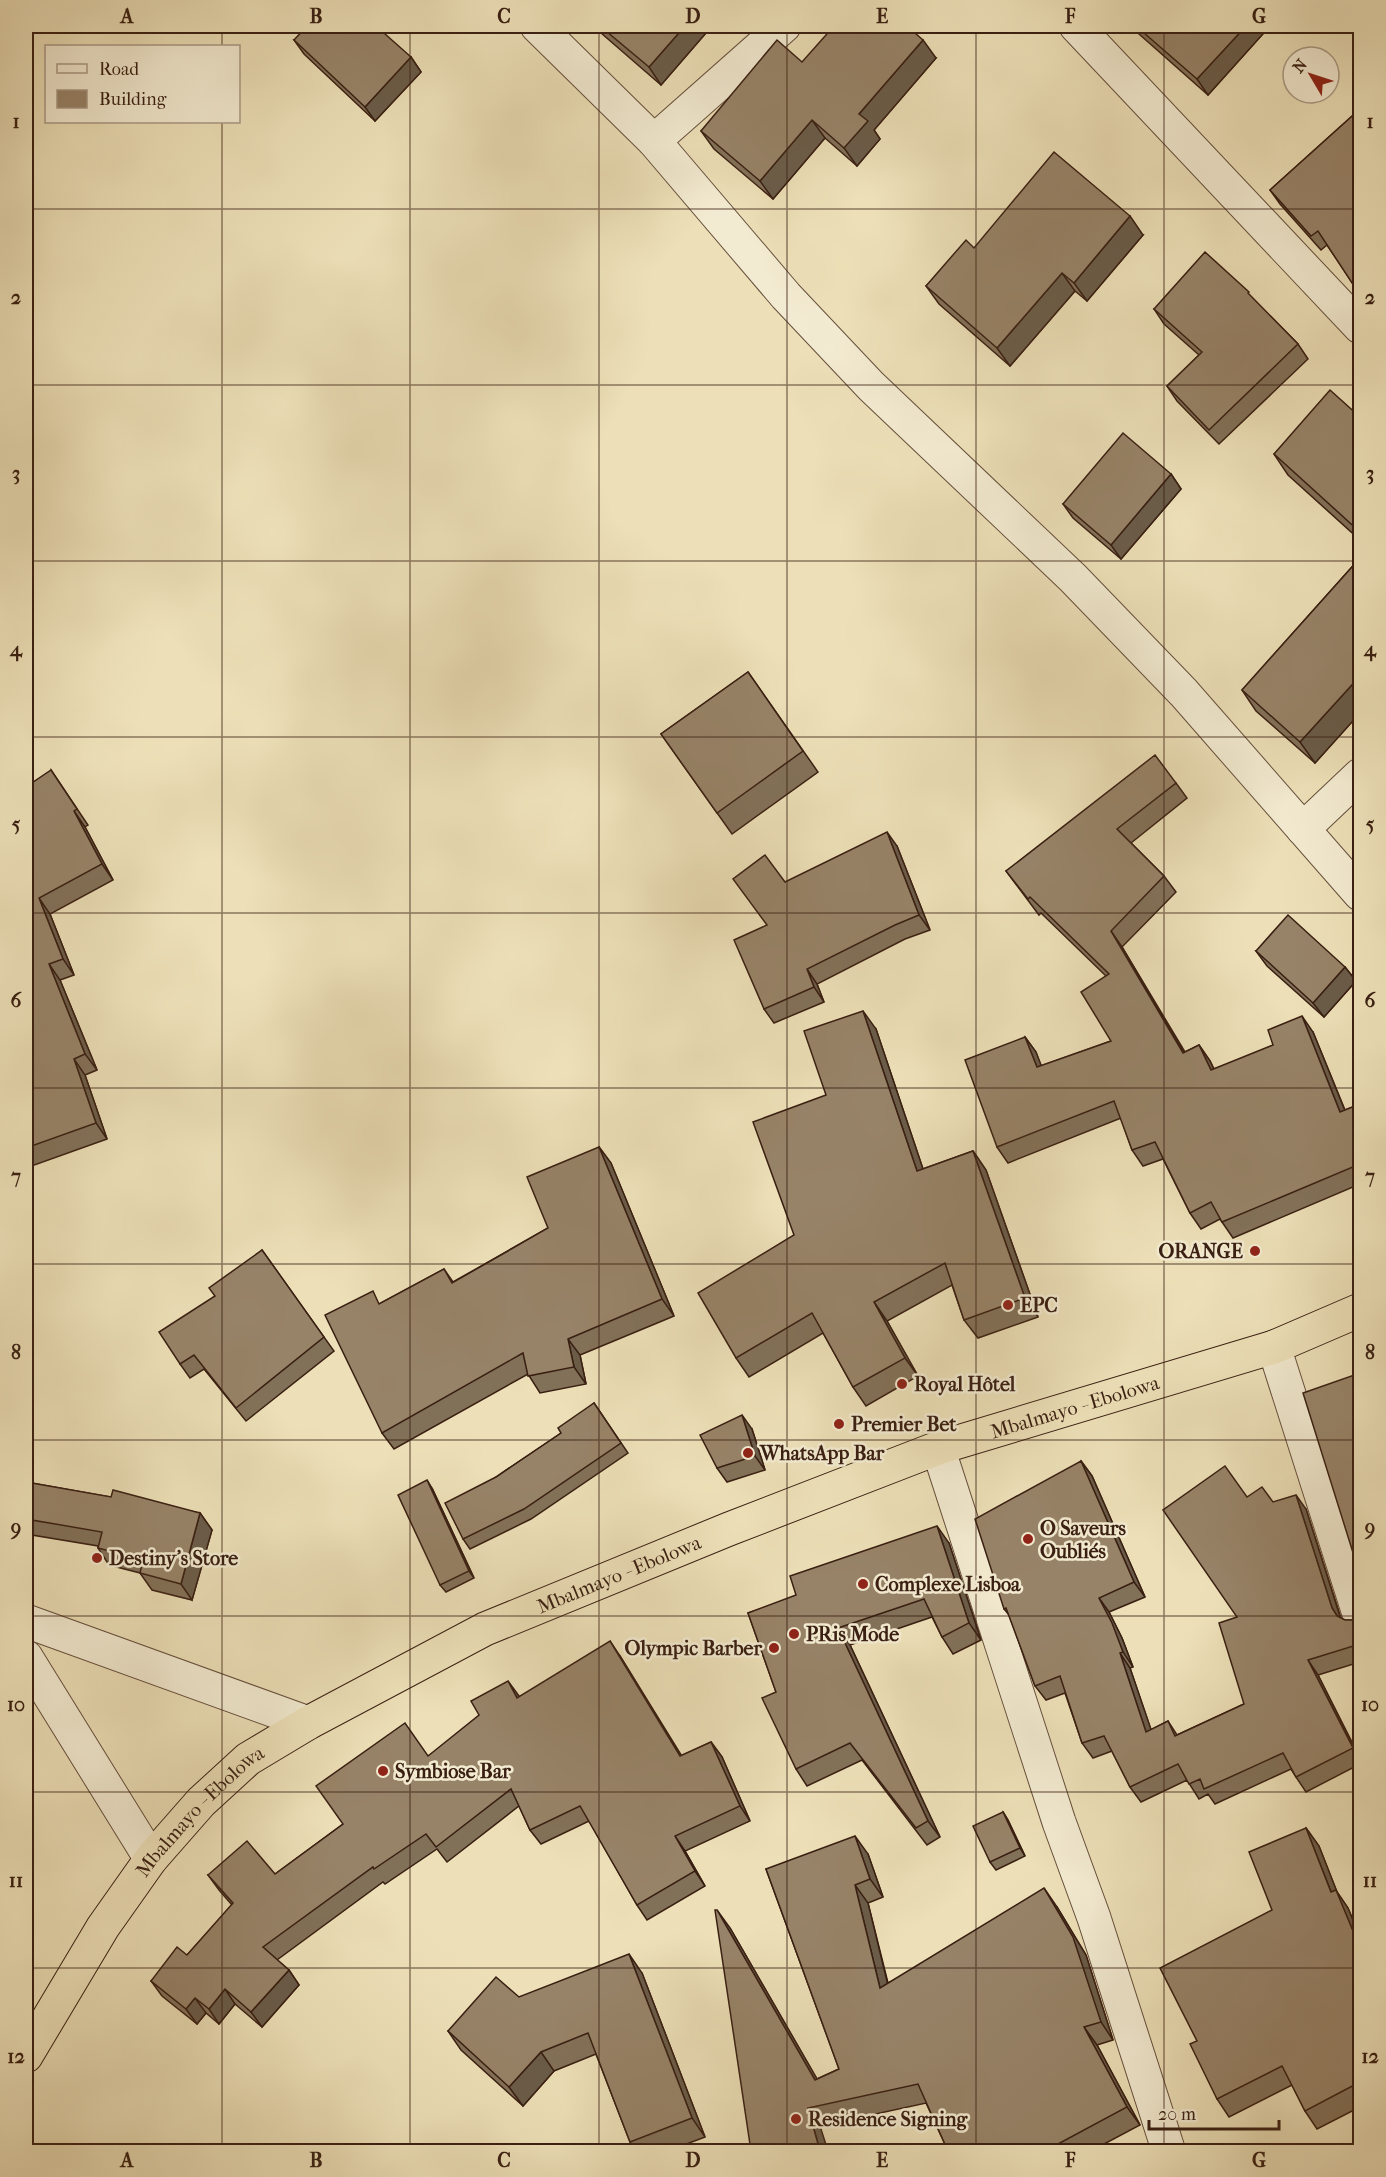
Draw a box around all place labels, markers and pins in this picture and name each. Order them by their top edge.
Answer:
place label: ORANGE [1159,1240,1243,1263]
marker: ORANGE [1248,1244,1262,1258]
place label: EPC [1020,1294,1058,1317]
marker: EPC [1001,1298,1015,1312]
place label: Royal Hôtel [914,1373,1016,1396]
marker: Royal Hôtel [895,1377,909,1391]
place label: Premier Bet [851,1413,957,1436]
marker: Premier Bet [832,1417,846,1431]
place label: WhatsApp Bar [759,1442,885,1465]
marker: WhatsApp Bar [741,1446,755,1460]
place label: O Saveurs Oubliés [1040,1517,1127,1563]
marker: O Saveurs Oubliés [1021,1532,1035,1546]
place label: Destiny’s Store [109,1547,238,1570]
marker: Destiny’s Store [90,1551,104,1565]
place label: Complexe Lisboa [875,1573,1021,1596]
marker: Complexe Lisboa [856,1577,870,1591]
place label: PRis Mode [806,1623,899,1646]
marker: PRis Mode [787,1627,801,1641]
place label: Olympic Barber [625,1637,762,1660]
marker: Olympic Barber [767,1641,781,1655]
place label: Symbiose Bar [395,1760,511,1783]
marker: Symbiose Bar [376,1764,390,1778]
place label: Residence Signing [808,2108,969,2131]
marker: Residence Signing [789,2112,803,2126]

